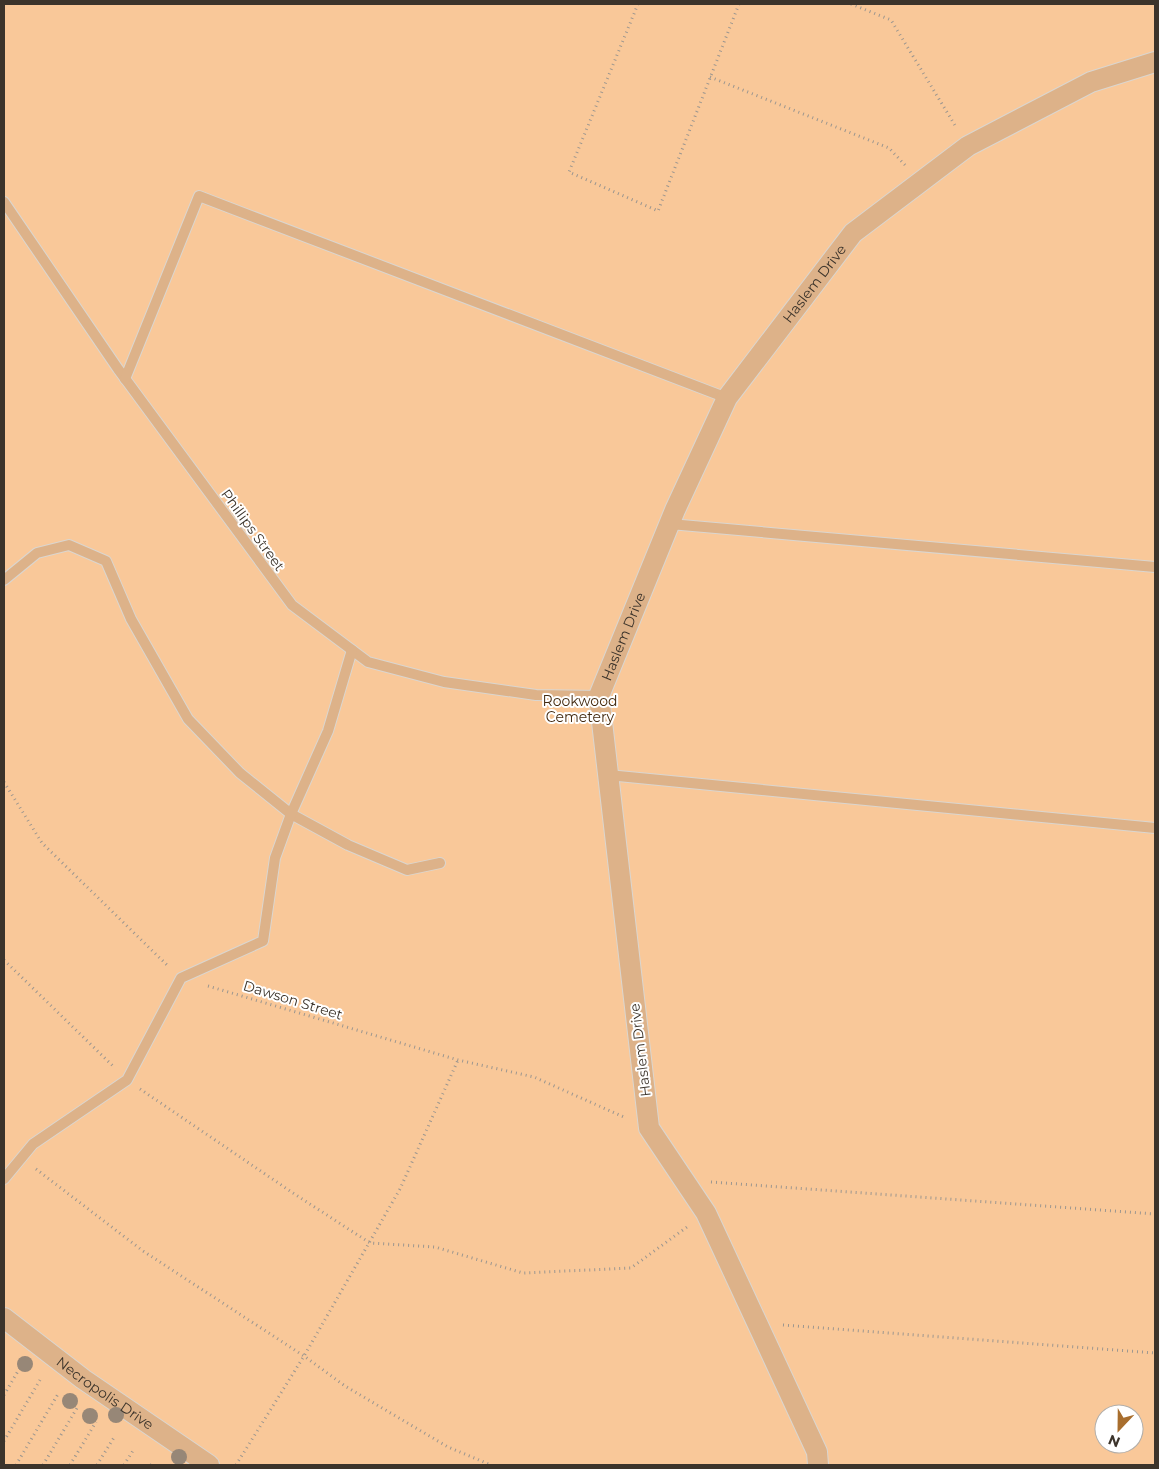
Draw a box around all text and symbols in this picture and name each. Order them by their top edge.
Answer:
street label: Haslem Drive [779,241,850,327]
street label: Phillips Street [217,486,289,575]
street label: Haslem Drive [597,590,649,683]
park label: Rookwood Cemetery [543,692,617,726]
street label: Dawson Street [241,976,345,1024]
street label: Haslem Drive [625,1002,655,1098]
street label: Necropolis Drive [53,1353,157,1434]
north arrow [1094,1404,1144,1454]
text: N [1106,1431,1123,1452]

